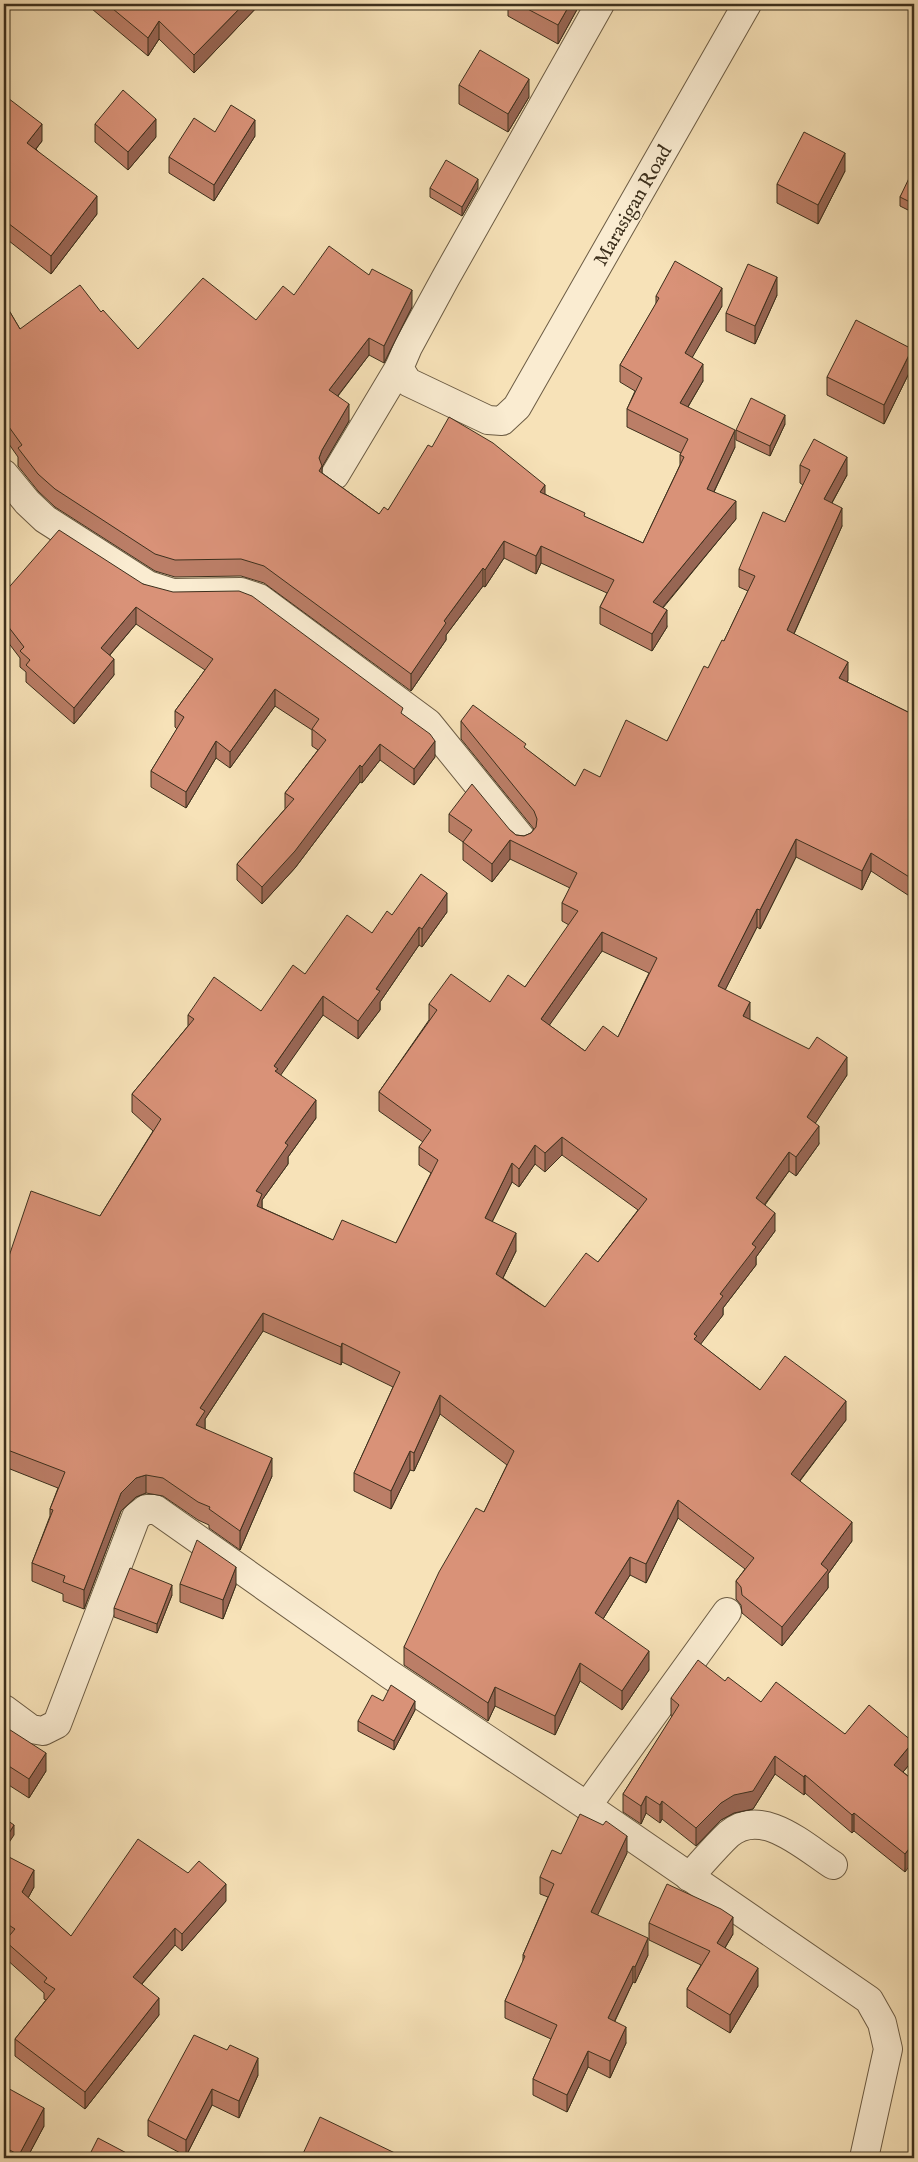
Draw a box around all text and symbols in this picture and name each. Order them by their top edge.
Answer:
street label: Marasigan Road [589,141,678,271]

